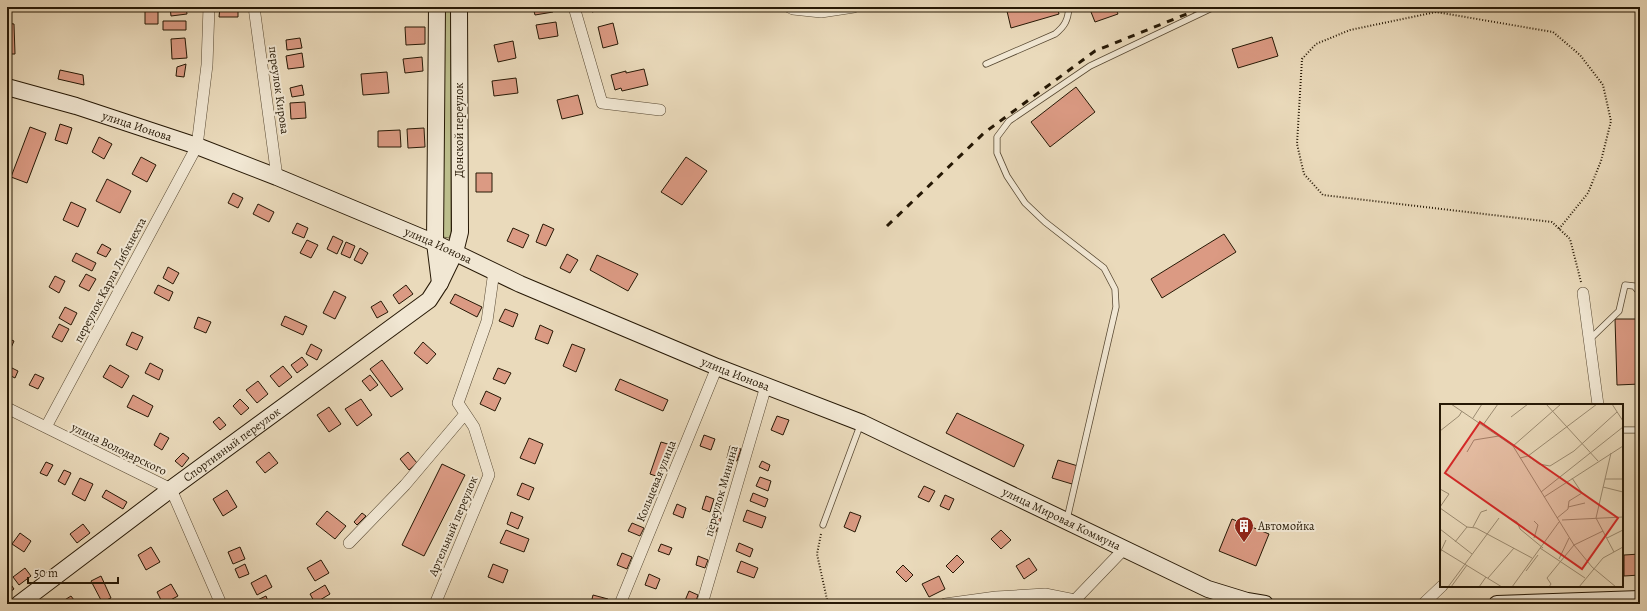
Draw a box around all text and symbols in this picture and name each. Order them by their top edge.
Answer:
street label: переулок Кирова [265,45,293,135]
street label: Донской переулок [451,82,467,178]
street label: улица Ионова [99,107,174,145]
street label: переулок Карла Либкнехта [70,214,150,345]
street label: улица Ионова [401,223,475,268]
street label: улица Ионова [698,353,773,395]
street label: Спортивный переулок [180,403,284,485]
inset map [1440,404,1623,587]
street label: улица Володарского [68,419,169,479]
street label: Кольцевая улица [632,437,680,524]
street label: переулок Минина [700,443,742,538]
street label: Артельный переулок [424,474,481,579]
street label: улица Мировая Коммуна [999,483,1124,554]
building icon: Автомойка [1233,515,1255,543]
place label: Автомойка [1257,518,1315,534]
scale bar [28,559,118,585]
text: 50 m [34,565,58,581]

